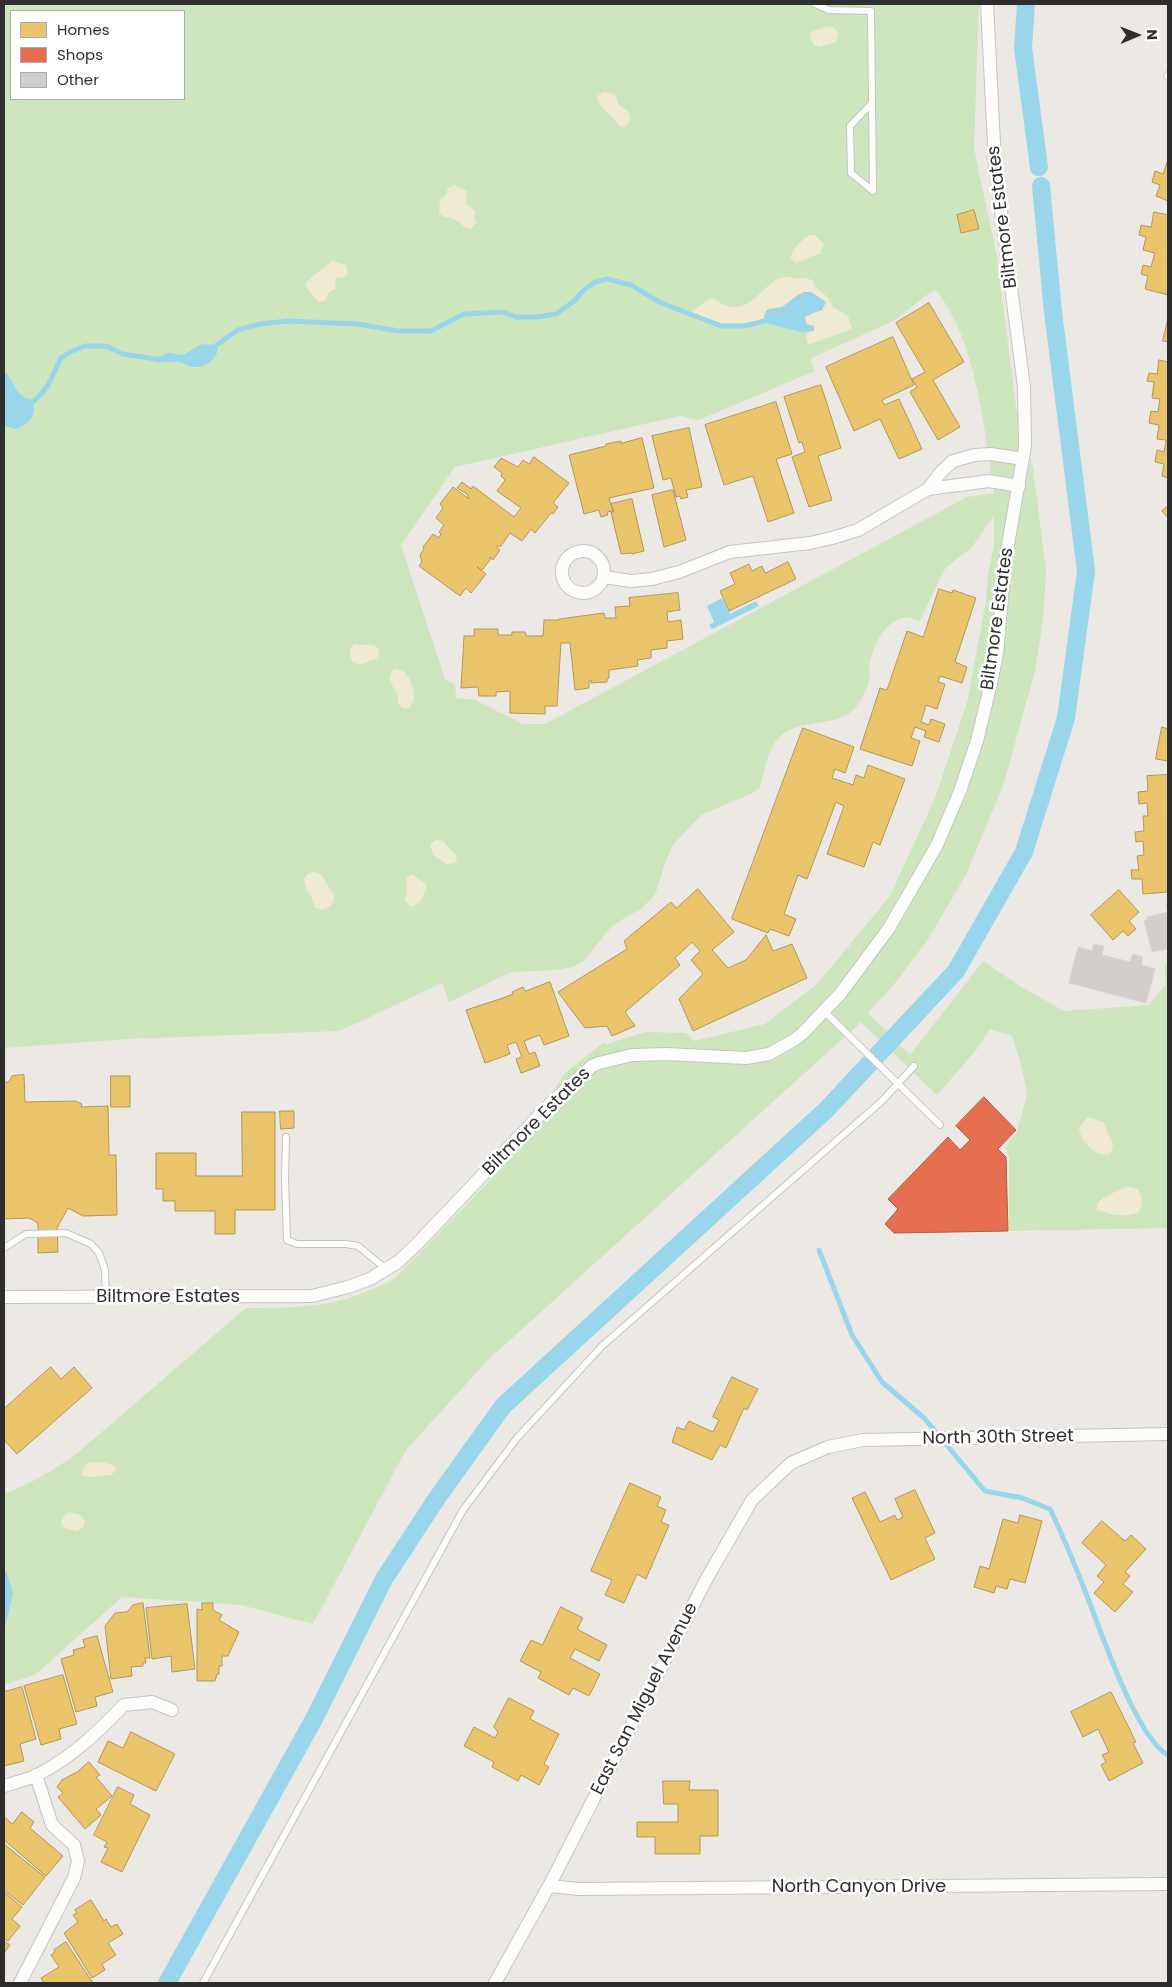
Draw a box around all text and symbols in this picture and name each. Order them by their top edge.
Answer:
legend [10,10,185,100]
north arrow [1112,10,1162,60]
text: Homes [57,19,110,40]
text: N [1142,29,1162,40]
text: Shops [57,44,103,65]
text: Other [57,69,99,90]
street label: Biltmore Estates [984,144,1022,290]
street label: Biltmore Estates [977,546,1019,692]
street label: Biltmore Estates [479,1064,595,1180]
street label: Biltmore Estates [96,1286,240,1308]
street label: North 30th Street [922,1426,1074,1450]
street label: East San Miguel Avenue [587,1599,703,1799]
street label: North Canyon Drive [772,1876,946,1898]

